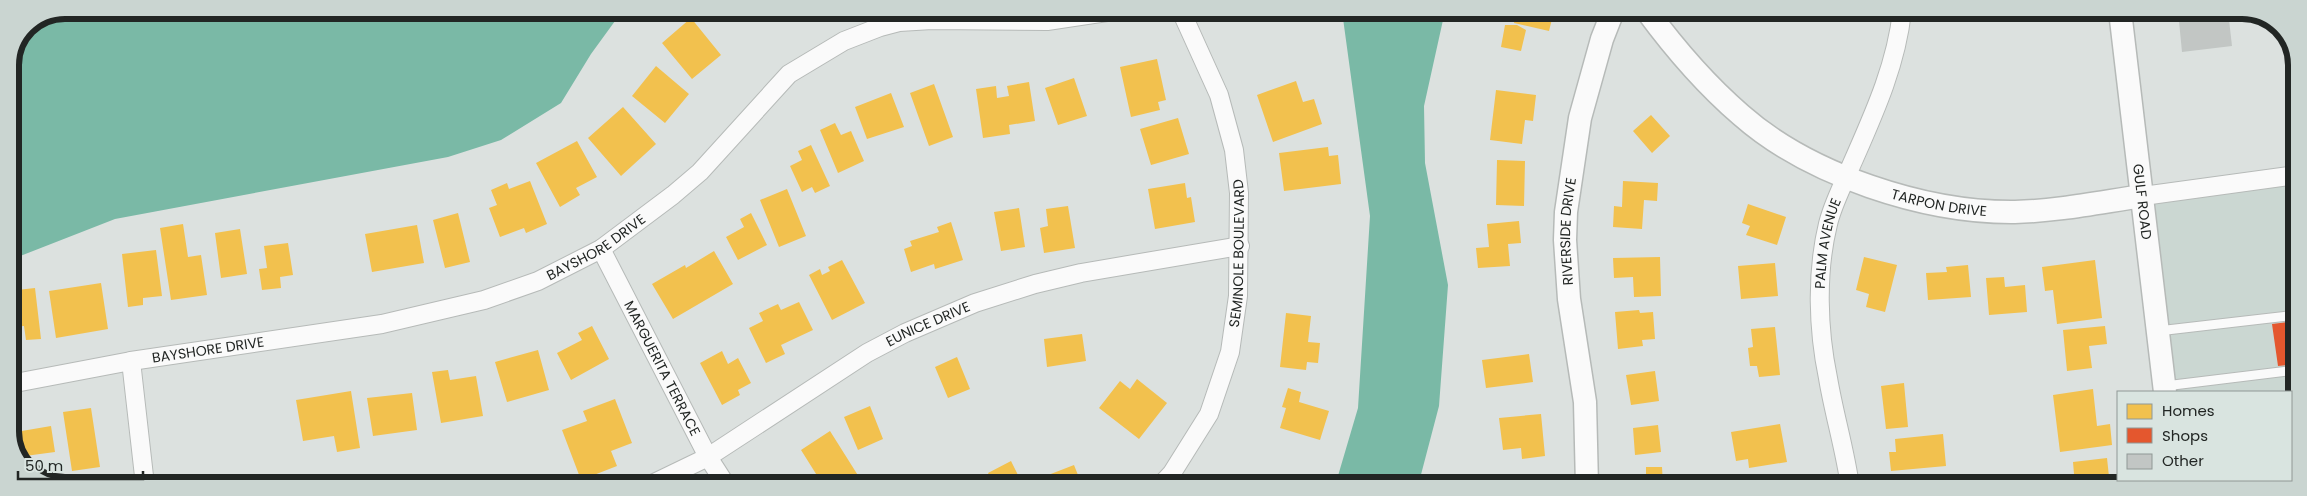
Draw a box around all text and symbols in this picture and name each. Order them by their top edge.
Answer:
street label: GULF ROAD [2128,163,2157,241]
street label: RIVERSIDE DRIVE [1555,176,1581,286]
street label: SEMINOLE BOULEVARD [1224,178,1249,329]
street label: TARPON DRIVE [1889,184,1988,221]
street label: PALM AVENUE [1810,195,1846,289]
street label: BAYSHORE DRIVE [543,209,649,285]
street label: EUNICE DRIVE [882,296,973,351]
street label: MARGUERITA TERRACE [619,297,705,439]
street label: BAYSHORE DRIVE [151,332,265,368]
legend [2117,391,2292,481]
text: Homes [2162,400,2215,421]
text: Shops [2162,425,2208,446]
scale bar [18,448,142,480]
text: Other [2162,450,2204,471]
text: 50 m [25,455,63,476]

